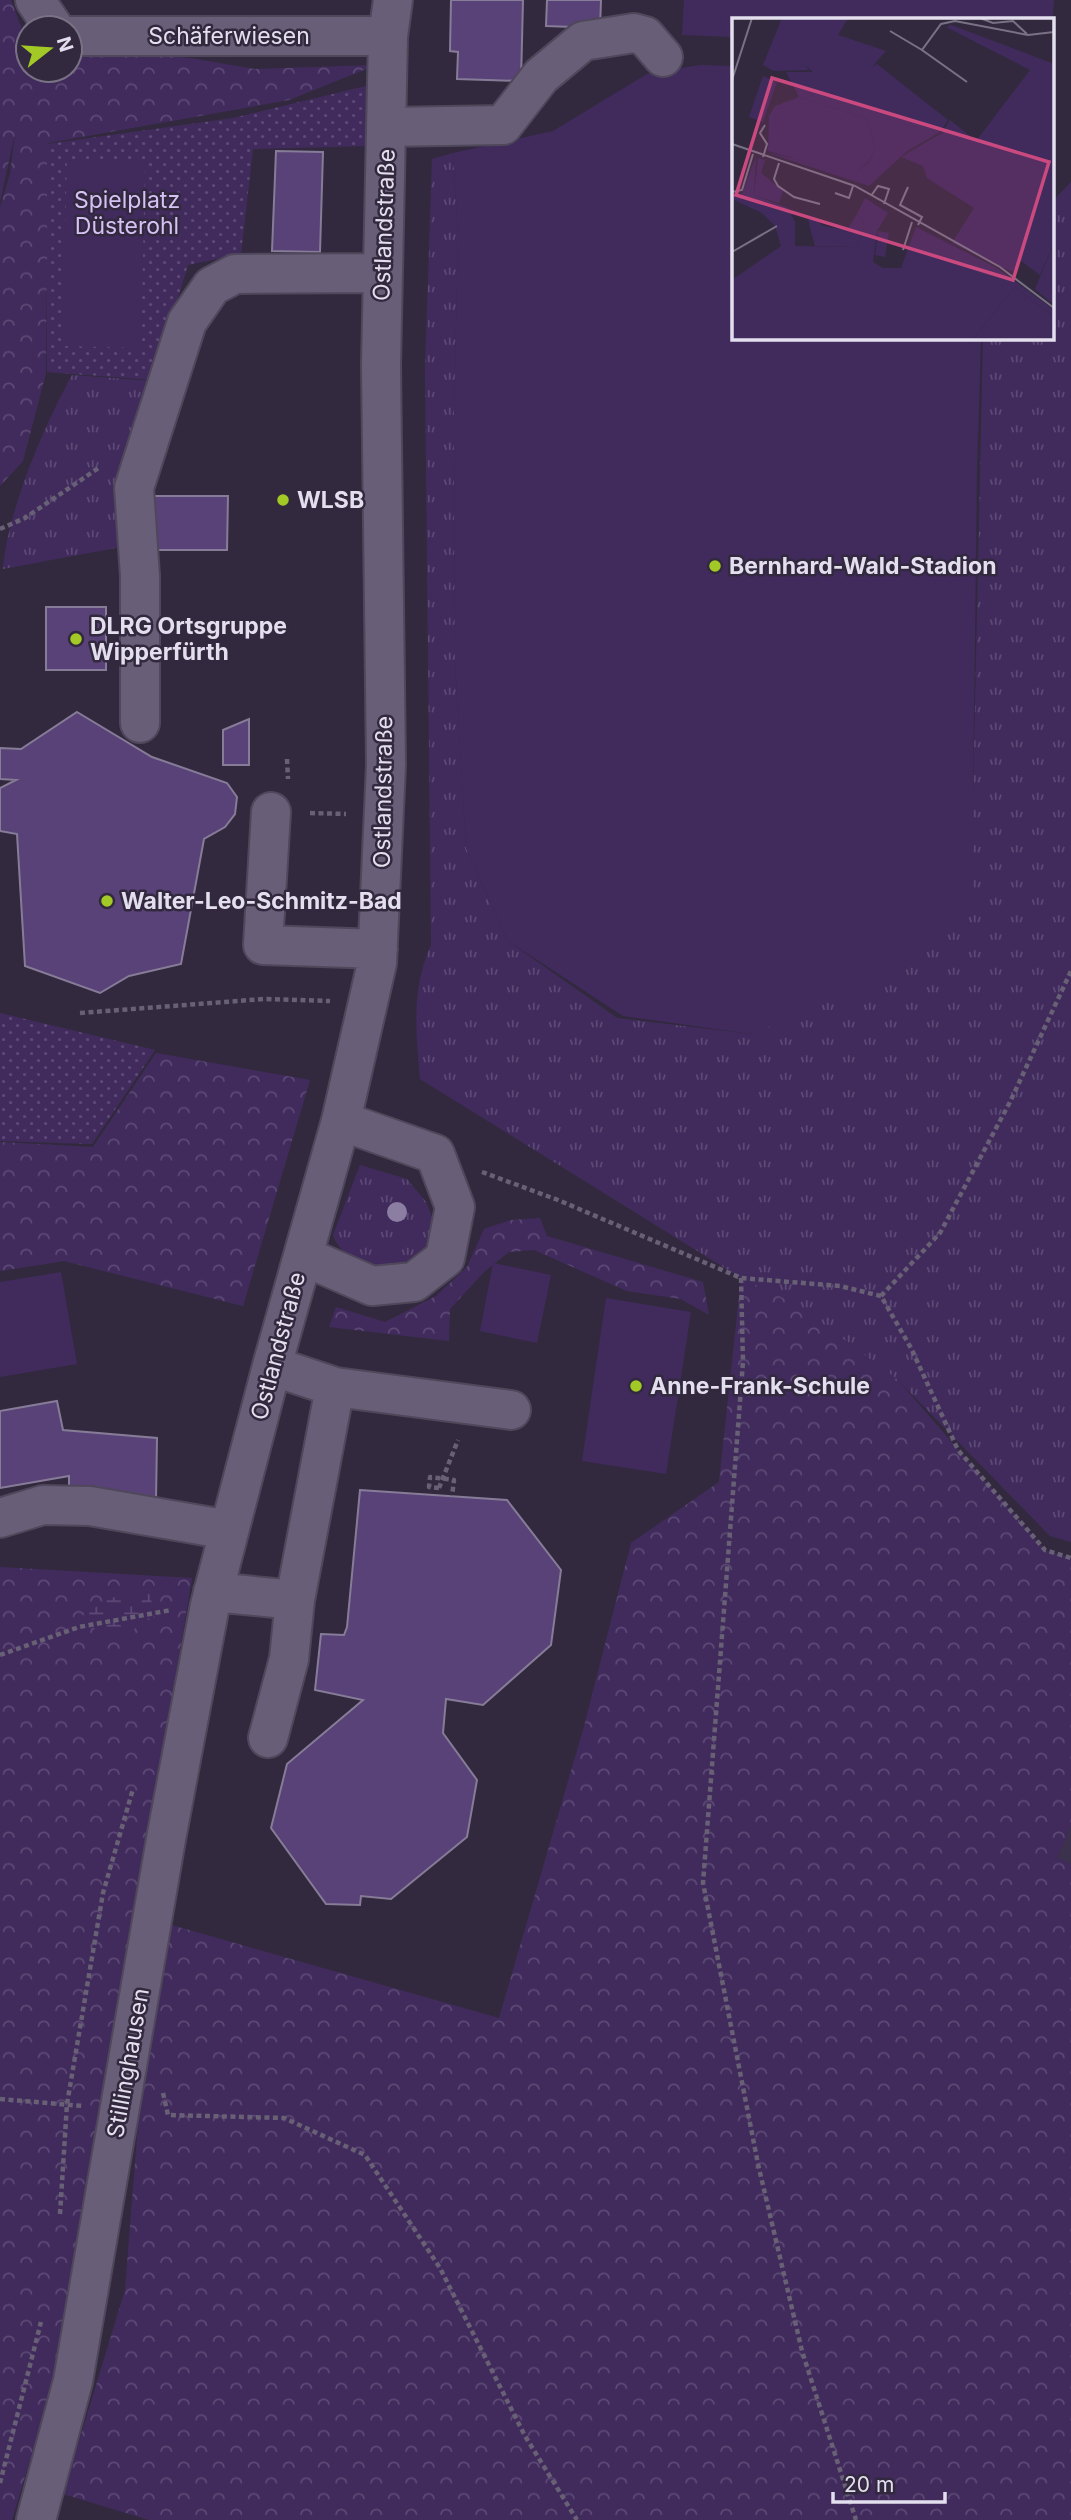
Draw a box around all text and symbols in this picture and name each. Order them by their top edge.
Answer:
north arrow [14,14,84,84]
inset map [732,18,1054,340]
street label: Schäferwiesen [148,22,310,50]
text: N [52,34,78,54]
street label: Ostlandstraße [367,148,401,302]
park label: Spielplatz Düsterohl [74,186,180,240]
place label: WLSB [297,486,364,514]
marker: WLSB [275,492,291,508]
place label: Bernhard-Wald-Stadion [729,552,996,580]
marker: Bernhard-Wald-Stadion [707,558,723,574]
place label: DLRG Ortsgruppe Wipperfürth [90,612,287,666]
marker: DLRG Ortsgruppe Wipperfürth [68,631,84,647]
street label: Ostlandstraße [368,716,398,868]
place label: Walter-Leo-Schmitz-Bad [121,887,402,915]
marker: Walter-Leo-Schmitz-Bad [99,893,115,909]
street label: Ostlandstraße [245,1269,311,1423]
place label: Anne-Frank-Schule [650,1372,870,1400]
marker: Anne-Frank-Schule [628,1378,644,1394]
street label: Stillinghausen [101,1986,155,2140]
scale bar [833,2460,945,2504]
text: 20 m [844,2472,894,2497]

